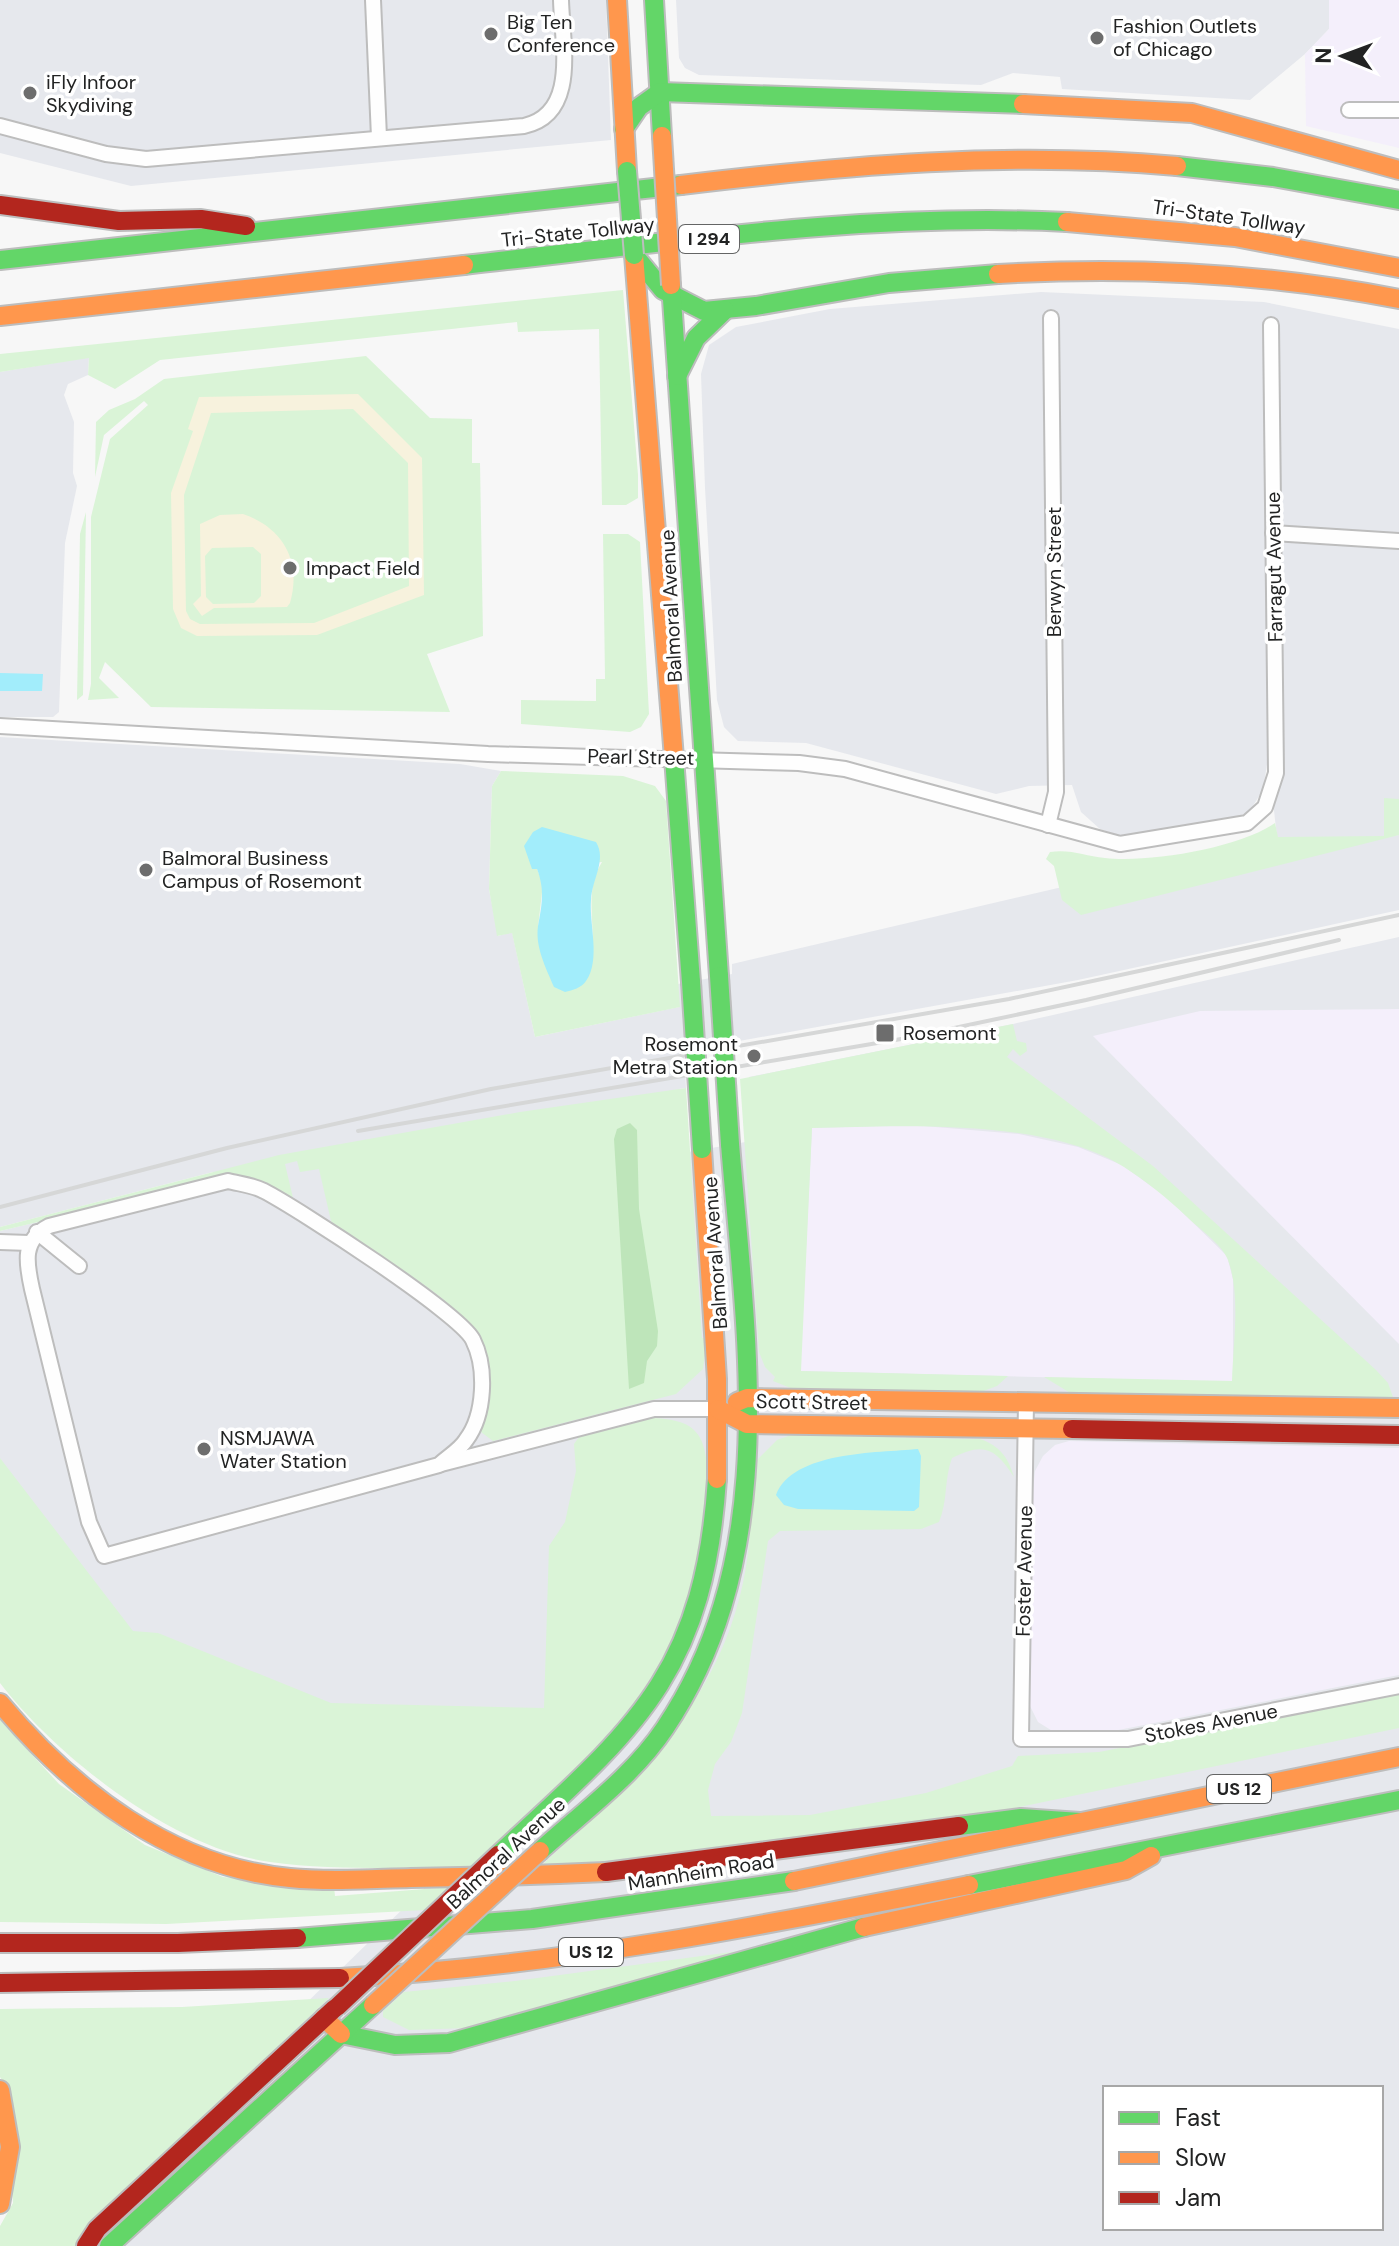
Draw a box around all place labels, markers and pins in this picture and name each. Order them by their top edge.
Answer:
place label: Big Ten Conference [507,9,615,58]
place label: Fashion Outlets of Chicago [1113,13,1257,62]
marker: Big Ten Conference [482,25,500,43]
marker: Fashion Outlets of Chicago [1088,29,1106,47]
place label: iFly Infoor Skydiving [46,69,136,118]
marker: iFly Infoor Skydiving [21,84,39,102]
place label: Impact Field [306,555,420,581]
marker: Impact Field [281,559,299,577]
place label: Balmoral Business Campus of Rosemont [162,845,362,894]
marker: Balmoral Business Campus of Rosemont [137,861,155,879]
place label: Rosemont [903,1020,997,1046]
marker: Rosemont [874,1022,896,1044]
place label: Rosemont Metra Station [613,1031,738,1080]
marker: Rosemont Metra Station [745,1047,763,1065]
place label: NSMJAWA Water Station [220,1425,347,1474]
marker: NSMJAWA Water Station [195,1440,213,1458]

